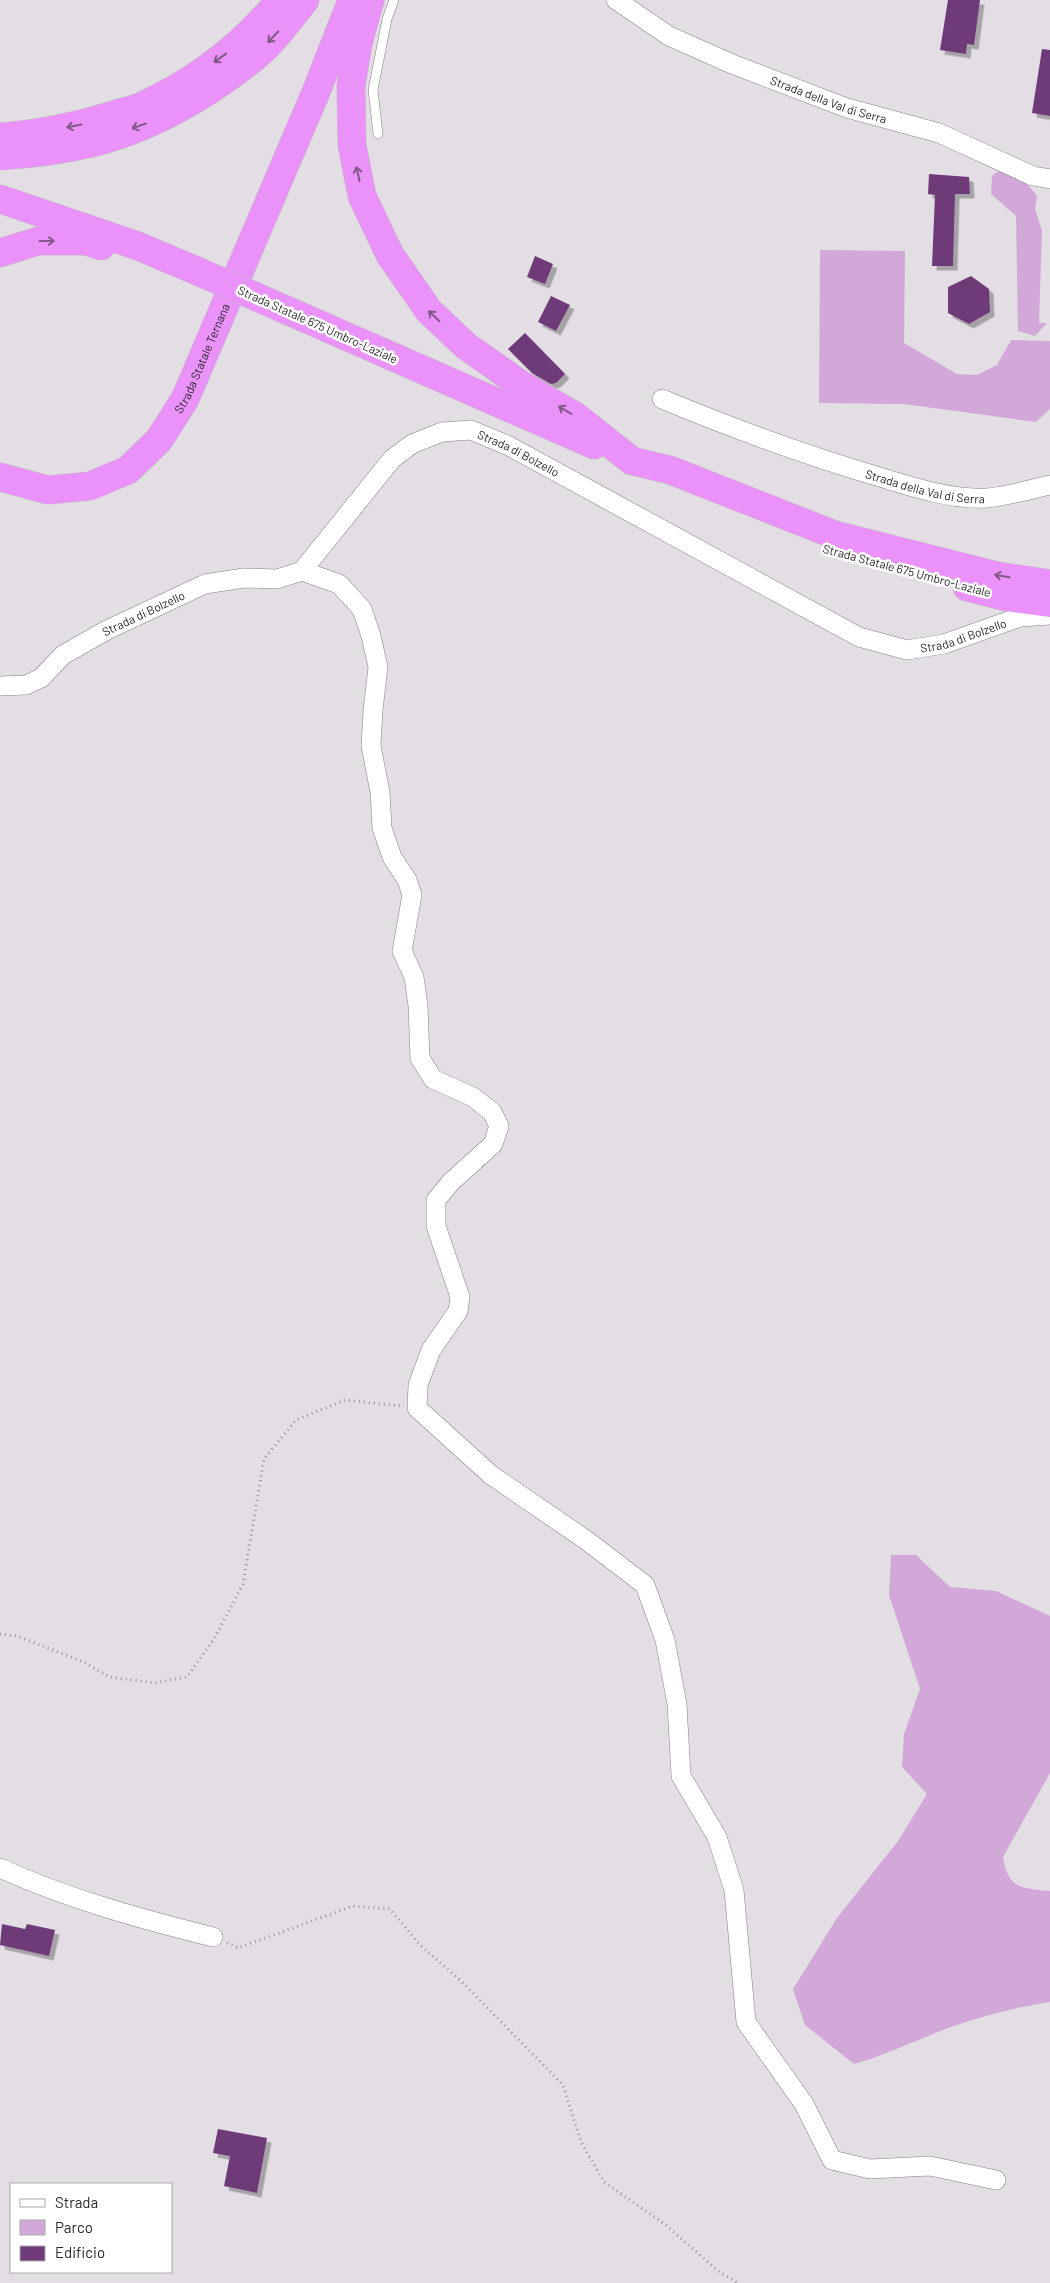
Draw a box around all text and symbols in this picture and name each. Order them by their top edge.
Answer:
one-way arrow [267,30,279,43]
one-way arrow [213,53,227,63]
street label: Strada della Val di Serra [769,72,888,125]
one-way arrow [67,122,83,131]
one-way arrow [132,122,148,131]
one-way arrow [353,167,362,183]
one-way arrow [38,236,55,246]
street label: Strada Statale 675 Umbro-Laziale [236,282,400,366]
street label: Strada Statale Ternana [171,301,232,416]
one-way arrow [428,310,440,322]
one-way arrow [559,405,573,415]
street label: Strada di Bolzello [476,427,562,479]
street label: Strada della Val di Serra [864,466,985,505]
street label: Strada Statale 675 Umbro-Laziale [821,541,993,599]
one-way arrow [994,571,1010,581]
street label: Strada di Bolzello [99,588,187,638]
street label: Strada di Bolzello [919,615,1008,655]
legend [10,2183,172,2273]
text: Strada [55,2193,98,2211]
text: Parco [55,2218,93,2236]
text: Edificio [55,2243,105,2261]

